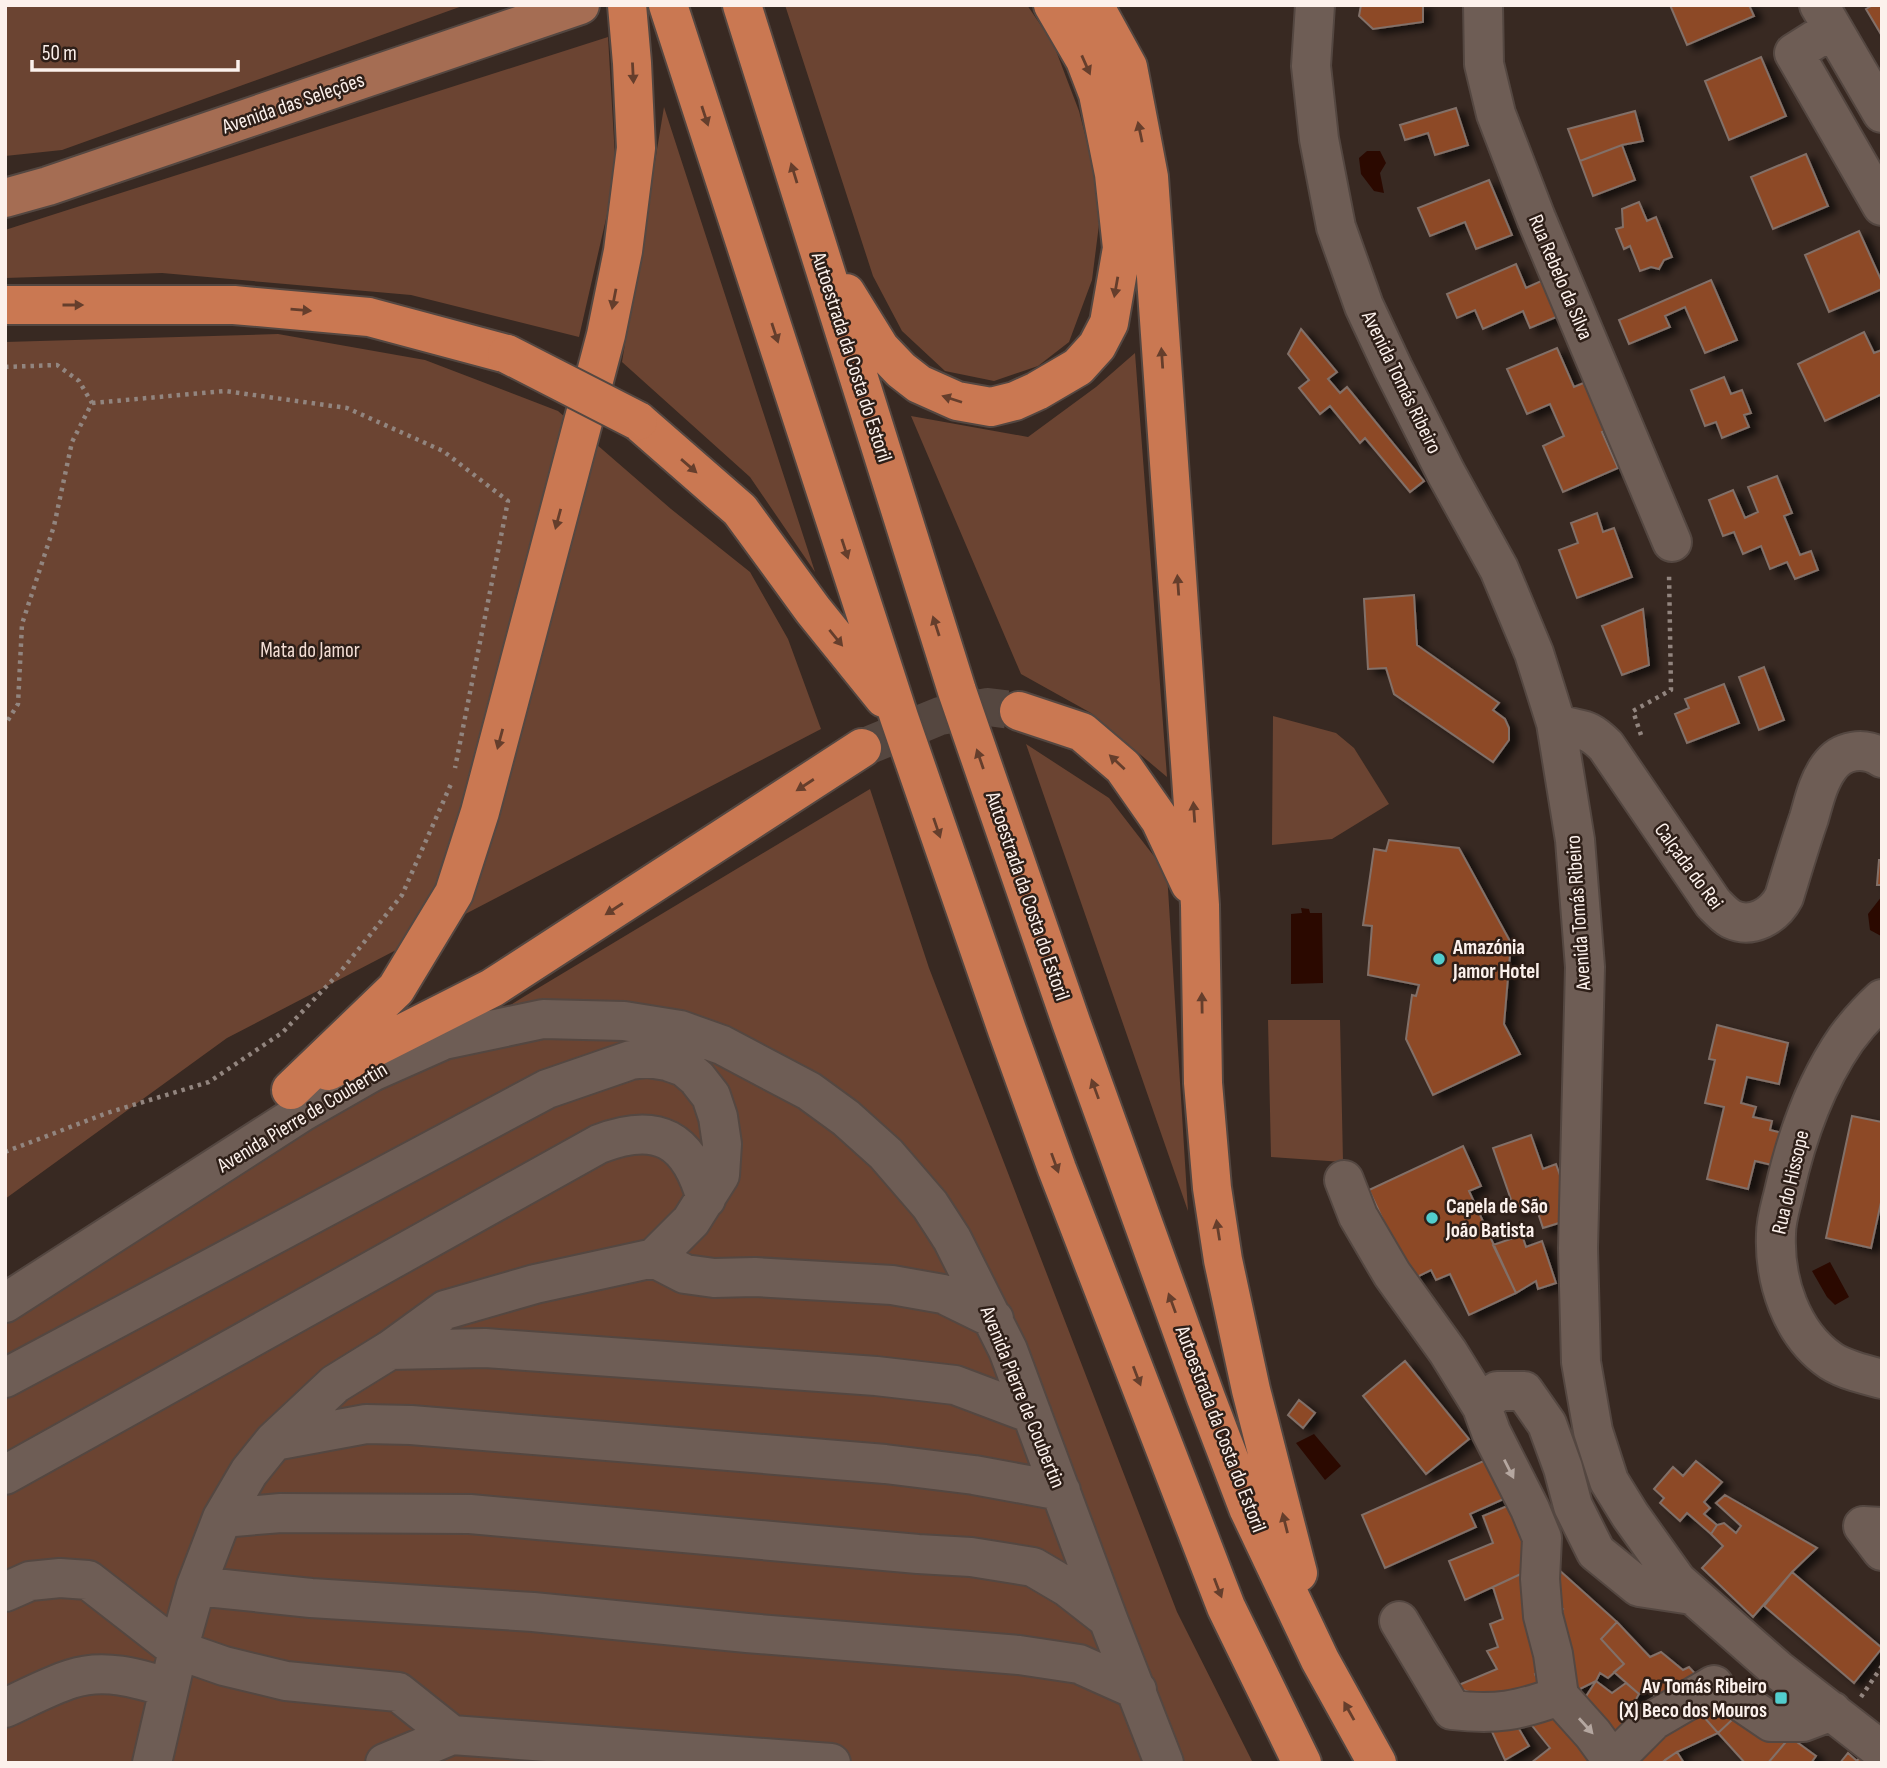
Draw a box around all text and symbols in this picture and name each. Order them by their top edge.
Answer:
scale bar [32,28,238,72]
text: 50 m [42,41,77,66]
one-way arrow [1081,54,1092,75]
one-way arrow [627,62,638,84]
street label: Avenida das Seleções [218,67,368,140]
one-way arrow [700,106,711,127]
one-way arrow [1134,121,1145,143]
one-way arrow [789,163,799,184]
street label: Rua Rebelo da Silva [1523,211,1598,344]
street label: Autoestrada da Costa do Estoril [805,248,897,465]
one-way arrow [1110,276,1121,298]
one-way arrow [608,288,619,310]
one-way arrow [63,299,85,311]
one-way arrow [290,305,312,316]
street label: Avenida Tomás Ribeiro [1356,306,1447,458]
one-way arrow [770,323,781,344]
one-way arrow [1156,347,1167,369]
one-way arrow [941,393,962,403]
one-way arrow [680,458,698,474]
one-way arrow [552,509,563,531]
one-way arrow [840,539,850,560]
one-way arrow [1172,574,1183,596]
one-way arrow [931,615,941,636]
one-way arrow [828,629,843,647]
park label: Mata do Jamor [260,638,360,663]
one-way arrow [494,729,505,751]
one-way arrow [974,748,985,769]
one-way arrow [1109,755,1126,771]
one-way arrow [796,778,814,792]
street label: Autoestrada da Costa do Estoril [980,788,1075,1004]
one-way arrow [1188,801,1199,823]
one-way arrow [932,817,943,838]
street label: Calçada do Rei [1649,818,1728,914]
street label: Avenida Tomás Ribeiro [1561,834,1596,992]
one-way arrow [604,902,624,915]
place label: Amazónia Jamor Hotel [1452,935,1540,984]
marker: Amazónia Jamor Hotel [1431,951,1447,967]
one-way arrow [1196,992,1208,1014]
street label: Avenida Pierre de Coubertin [212,1057,392,1179]
one-way arrow [1089,1079,1100,1100]
street label: Rua do Hissope [1766,1128,1815,1237]
one-way arrow [1050,1153,1061,1174]
place label: Capela de São João Batista [1445,1194,1548,1243]
marker: Capela de São João Batista [1424,1210,1440,1226]
one-way arrow [1212,1219,1223,1241]
one-way arrow [1166,1293,1177,1314]
street label: Avenida Pierre de Coubertin [974,1302,1070,1492]
street label: Autoestrada da Costa do Estoril [1169,1322,1271,1536]
one-way arrow [1131,1365,1142,1386]
one-way arrow [1502,1460,1514,1480]
one-way arrow [1279,1512,1290,1534]
one-way arrow [1213,1578,1224,1599]
place label: Av Tomás Ribeiro (X) Beco dos Mouros [1619,1674,1767,1723]
marker: Av Tomás Ribeiro (X) Beco dos Mouros [1773,1690,1789,1706]
one-way arrow [1343,1702,1355,1721]
one-way arrow [1577,1717,1593,1734]

